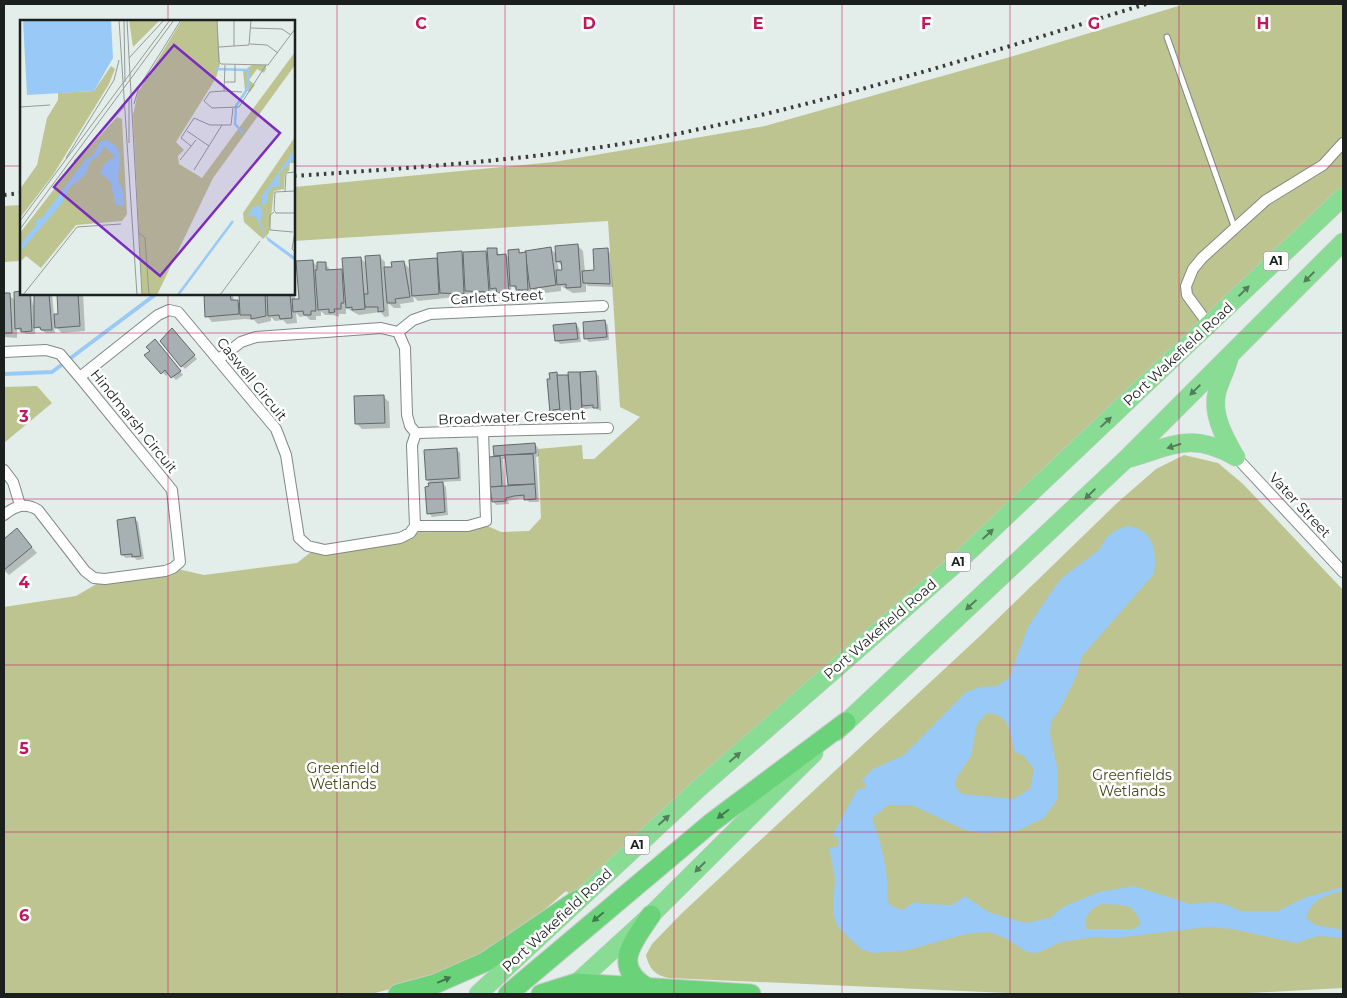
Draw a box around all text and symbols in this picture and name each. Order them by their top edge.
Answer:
text: C [415,14,427,33]
text: D [582,14,596,33]
text: E [753,14,763,33]
text: F [921,14,931,33]
text: G [1088,14,1100,33]
text: H [1257,14,1269,33]
inset map [20,20,295,295]
road number: A1 [1264,252,1288,270]
one-way arrow [1303,271,1315,283]
one-way arrow [1238,285,1250,297]
street label: Carlett Street [450,286,544,308]
street label: Port Wakefield Road [1119,298,1237,410]
street label: Caswell Circuit [213,334,291,425]
street label: Hindmarsh Circuit [87,365,182,477]
one-way arrow [1189,384,1201,396]
street label: Broadwater Crescent [438,405,587,429]
text: 3 [18,407,29,426]
one-way arrow [1099,416,1111,428]
one-way arrow [1166,442,1181,450]
street label: Vater Street [1265,469,1335,542]
one-way arrow [1084,488,1096,500]
one-way arrow [981,528,993,540]
road number: A1 [946,552,970,572]
text: 4 [18,573,30,592]
street label: Port Wakefield Road [820,575,940,683]
one-way arrow [966,599,978,611]
text: 5 [19,739,29,758]
one-way arrow [728,751,740,763]
park label: Greenfield Wetlands [307,759,379,793]
park label: Greenfields Wetlands [1092,766,1172,800]
one-way arrow [716,809,730,819]
one-way arrow [658,814,670,826]
road number: A1 [624,836,650,854]
one-way arrow [694,861,706,873]
street label: Port Wakefield Road [498,864,616,976]
text: 6 [19,906,29,925]
one-way arrow [592,912,605,923]
one-way arrow [437,975,451,983]

